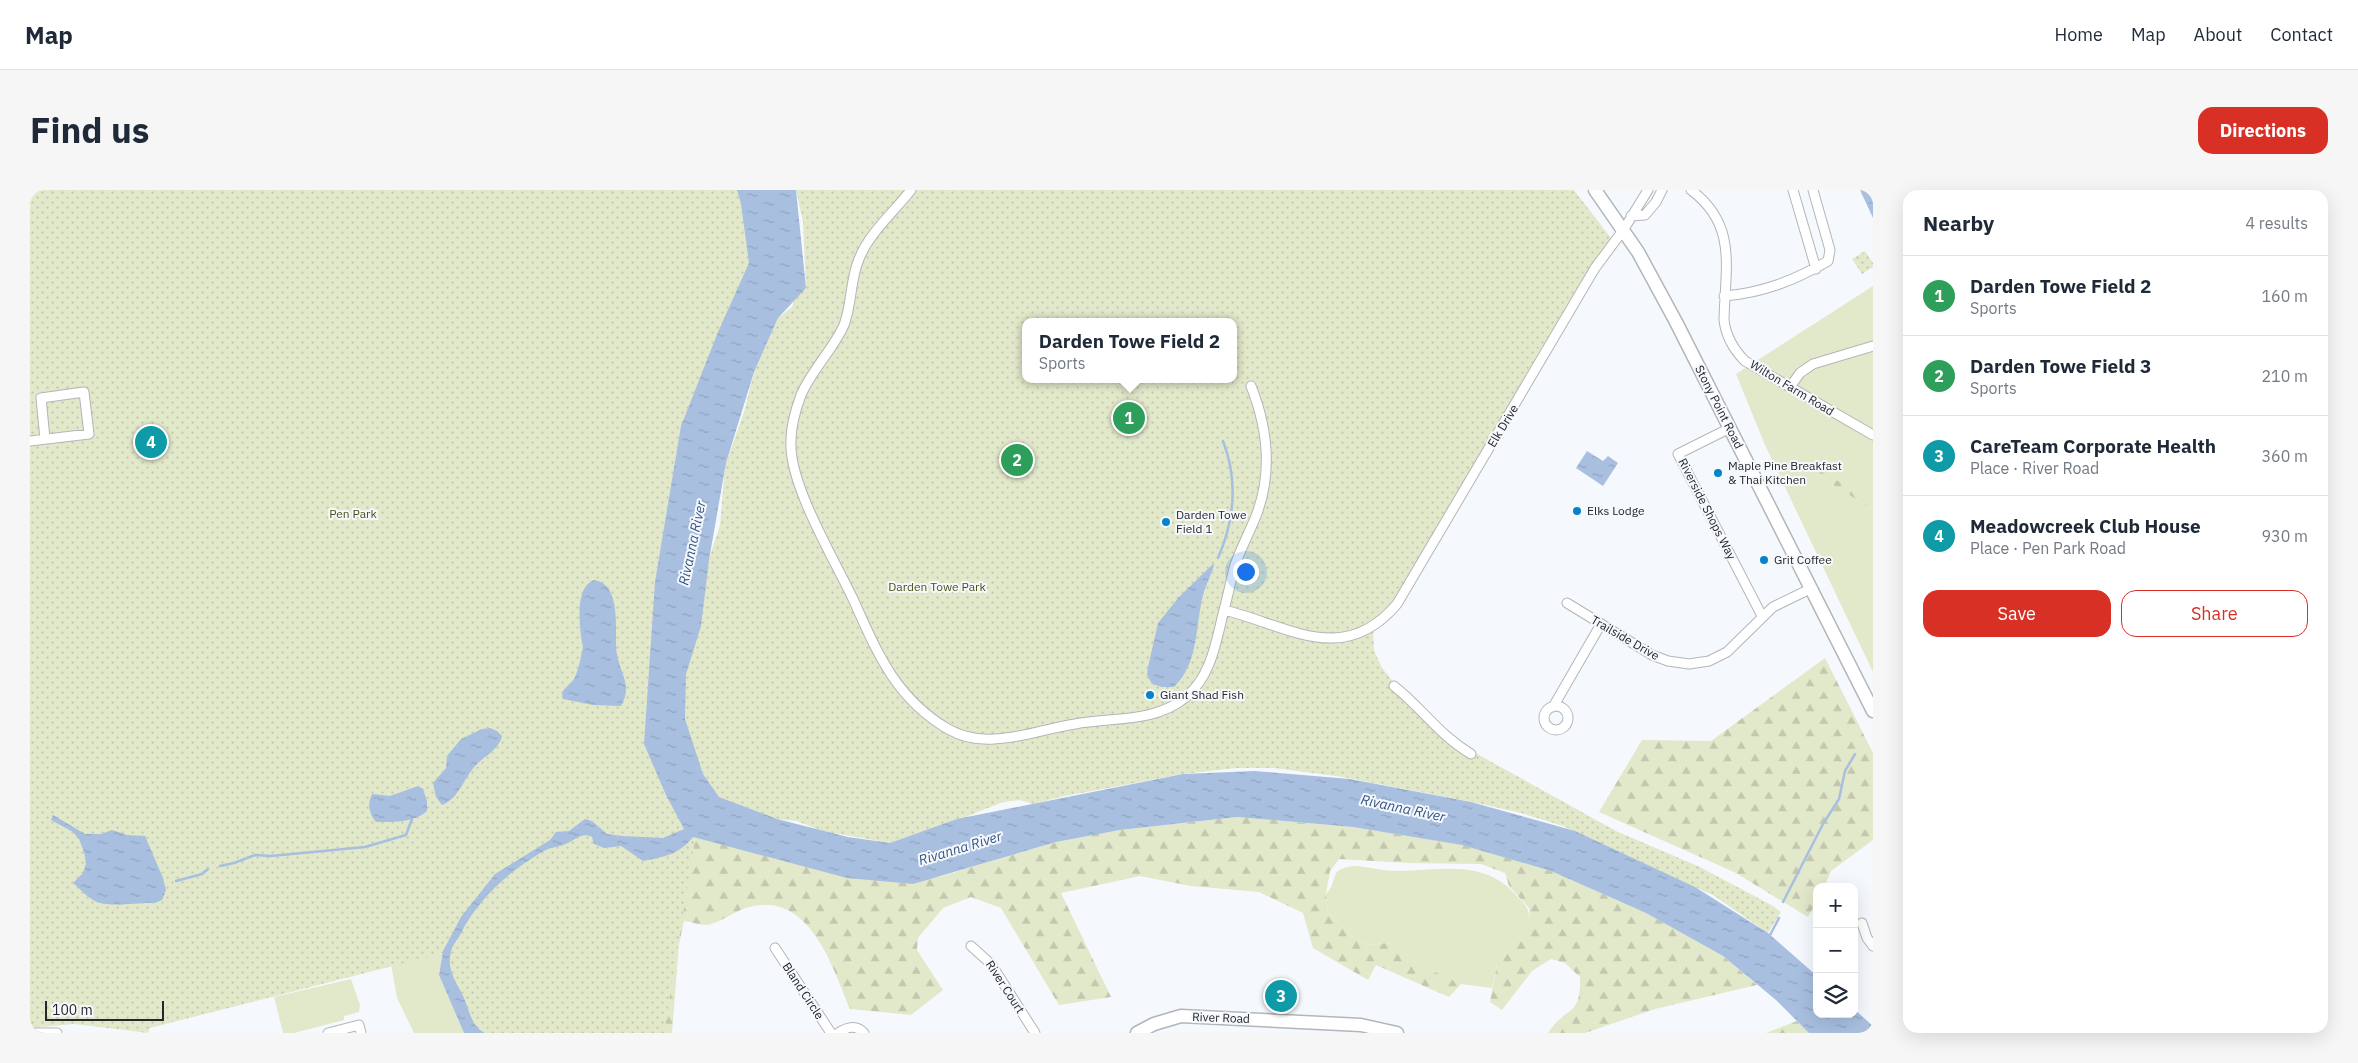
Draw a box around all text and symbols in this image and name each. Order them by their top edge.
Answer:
text: Map [25,19,73,51]
text: Home [2055,23,2103,46]
text: Map [2131,23,2166,46]
text: About [2194,23,2242,46]
text: Contact [2270,23,2333,46]
text: Find us [30,107,149,153]
button: Directions [2198,107,2328,154]
text: Nearby [1923,209,1994,237]
text: 4 results [2245,213,2308,233]
text: Darden Towe Field 2 [1970,274,2151,298]
text: 1 [1934,286,1944,306]
text: 160 m [2261,286,2308,306]
text: Sports [1970,298,2017,318]
popup [1022,318,1237,383]
text: Darden Towe Field 2 [1039,329,1220,353]
text: Sports [1039,353,1086,373]
text: Darden Towe Field 3 [1970,354,2151,378]
street label: Wilton Farm Road [1748,357,1837,419]
street label: Stony Point Road [1692,363,1747,451]
text: 2 [1934,366,1944,386]
text: 210 m [2261,366,2308,386]
text: Sports [1970,378,2017,398]
pin: 1 [1113,399,1145,437]
street label: Elk Drive [1484,401,1521,450]
pin: 4 [135,423,167,461]
text: CareTeam Corporate Health [1970,434,2216,458]
pin: 2 [1001,441,1033,479]
text: 3 [1934,446,1944,466]
text: 360 m [2261,446,2308,466]
street label: Riverside Shops Way [1675,456,1739,562]
place label: Maple Pine Breakfast & Thai Kitchen [1728,458,1842,487]
text: Place · River Road [1970,458,2099,478]
marker: Maple Pine Breakfast & Thai Kitchen [1712,467,1724,479]
water label: Rivanna River [674,498,710,587]
place label: Elks Lodge [1587,503,1645,518]
marker: Elks Lodge [1571,505,1583,517]
park label: Pen Park [329,506,377,521]
place label: Darden Towe Field 1 [1176,507,1247,536]
text: Meadowcreek Club House [1970,514,2201,538]
marker: Darden Towe Field 1 [1160,516,1172,528]
text: 4 [1934,526,1944,546]
text: 930 m [2261,526,2308,546]
text: Place · Pen Park Road [1970,538,2126,558]
place label: Grit Coffee [1774,552,1832,567]
marker: Grit Coffee [1758,554,1770,566]
your location [1233,559,1259,585]
park label: Darden Towe Park [888,579,986,594]
button: Save [1923,590,2111,637]
button: Share [2121,590,2308,637]
street label: Trailside Drive [1588,612,1662,663]
place label: Giant Shad Fish [1160,687,1244,702]
marker: Giant Shad Fish [1144,689,1156,701]
water label: Rivanna River [1359,790,1448,826]
water label: Rivanna River [916,827,1005,869]
map controls [1813,883,1858,1018]
button: + [1813,883,1858,928]
button: − [1813,928,1858,973]
street label: River Court [983,957,1028,1016]
street label: Bland Circle [779,959,828,1022]
button: layers [1813,973,1858,1018]
pin: 3 [1265,977,1297,1015]
scale bar [45,998,164,1021]
text: 100 m [52,1001,93,1019]
street label: River Road [1192,1009,1250,1026]

